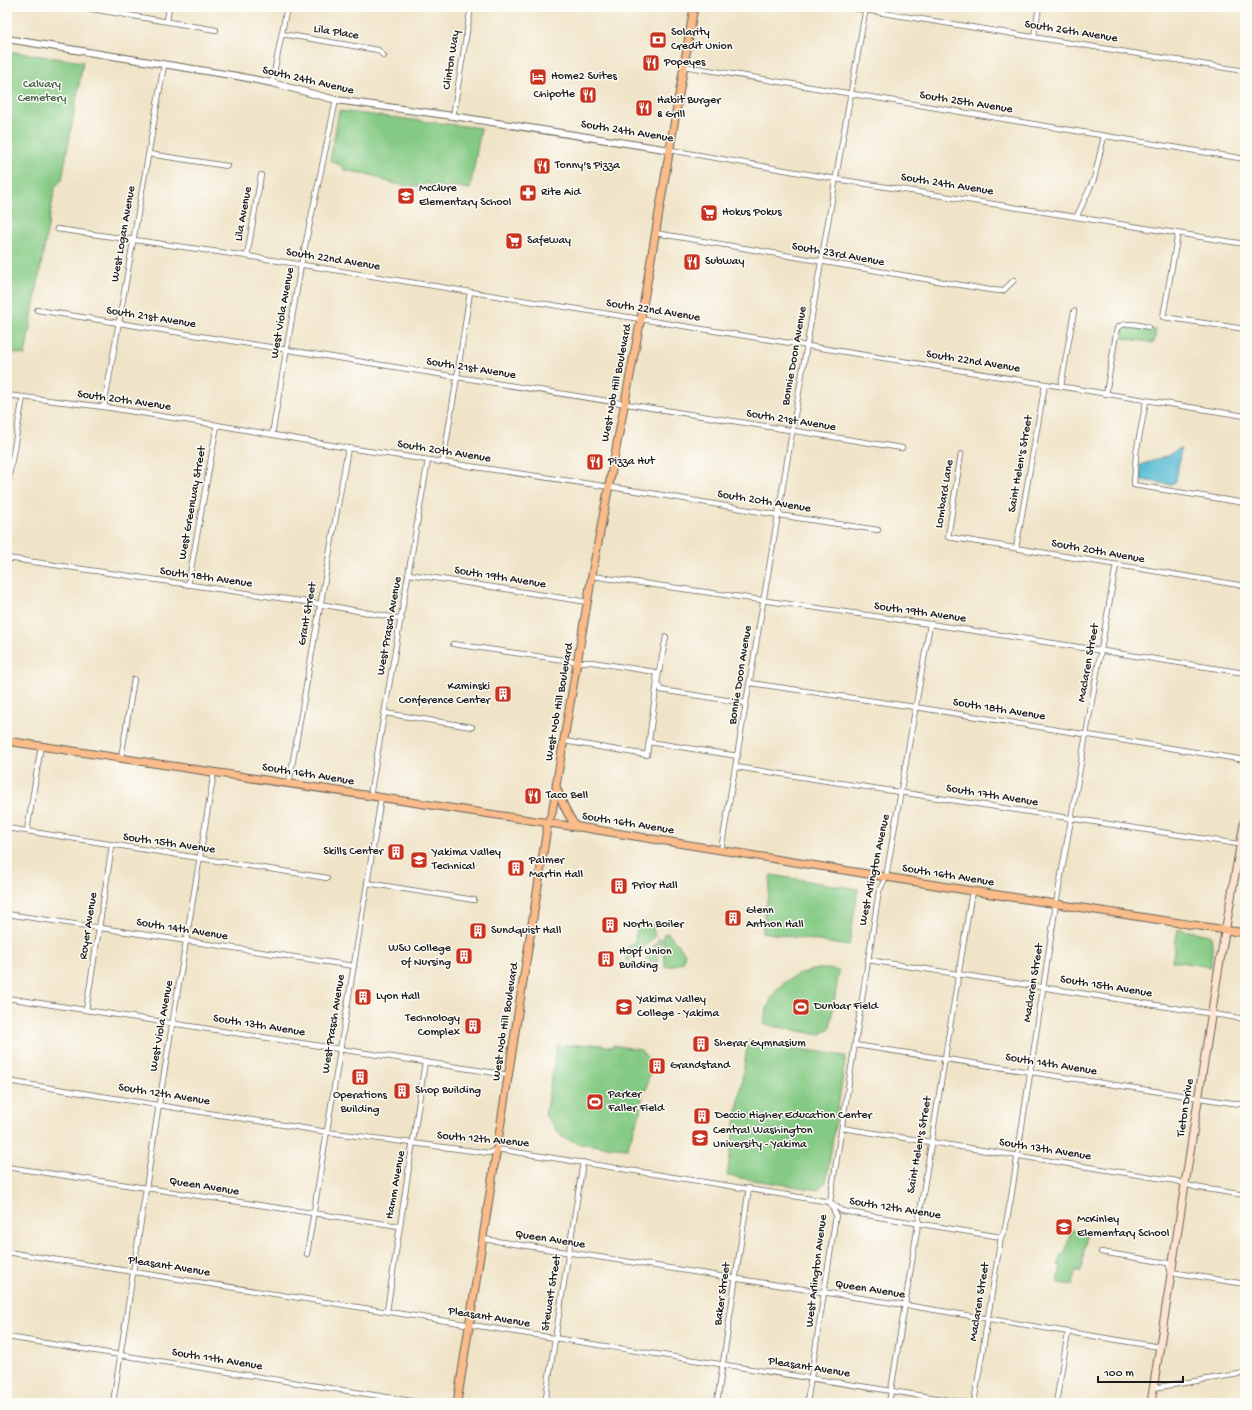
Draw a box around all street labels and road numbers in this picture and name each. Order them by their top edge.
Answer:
street label: South 26th Avenue [1024,18,1119,46]
street label: Lila Place [313,23,360,44]
street label: Clinton Way [440,29,464,91]
street label: South 24th Avenue [261,64,356,99]
street label: South 25th Avenue [918,89,1014,117]
street label: South 24th Avenue [580,118,675,146]
street label: South 24th Avenue [900,171,995,199]
street label: West Logan Avenue [109,184,139,283]
street label: Lila Avenue [232,185,256,242]
street label: South 23rd Avenue [791,240,886,270]
street label: South 22nd Avenue [285,246,382,274]
street label: West Viola Avenue [268,266,298,360]
street label: South 22nd Avenue [605,297,702,325]
street label: South 21st Avenue [105,304,198,332]
street label: Bonnie Doon Avenue [779,305,811,408]
street label: West Nob Hill Boulevard [599,322,635,443]
street label: South 22nd Avenue [925,348,1022,376]
street label: South 21st Avenue [425,355,518,383]
street label: South 20th Avenue [76,387,173,415]
street label: South 21st Avenue [745,407,838,435]
street label: Saint Helen's Street [1006,413,1037,514]
street label: South 20th Avenue [396,438,493,466]
street label: West Greenway Street [176,444,210,561]
street label: Lombard Lane [933,458,957,529]
street label: South 20th Avenue [716,488,813,516]
street label: South 20th Avenue [1050,537,1147,567]
street label: South 19th Avenue [453,564,548,592]
street label: South 18th Avenue [159,565,254,592]
street label: West Prasch Avenue [374,575,406,676]
street label: Grant Street [296,580,321,647]
street label: South 19th Avenue [873,600,968,626]
street label: Maclaren Street [1075,622,1103,703]
street label: Bonnie Doon Avenue [726,624,756,727]
street label: West Nob Hill Boulevard [543,641,577,762]
street label: South 18th Avenue [952,696,1047,724]
street label: South 16th Avenue [261,761,356,789]
street label: South 17th Avenue [945,782,1040,810]
street label: South 16th Avenue [581,810,676,838]
street label: West Arlington Avenue [856,812,894,927]
street label: South 15th Avenue [122,831,217,858]
street label: South 16th Avenue [901,862,996,890]
street label: Royer Avenue [77,891,101,961]
street label: South 14th Avenue [135,916,230,944]
street label: Maclaren Street [1021,942,1047,1023]
street label: West Nob Hill Boulevard [490,961,522,1082]
street label: West Prasch Avenue [319,973,349,1074]
street label: South 15th Avenue [1059,973,1154,1001]
street label: West Viola Avenue [147,979,177,1073]
street label: South 13th Avenue [212,1012,307,1040]
street label: South 14th Avenue [1004,1051,1099,1079]
street label: Tieton Drive [1174,1077,1198,1139]
street label: South 12th Avenue [117,1081,212,1109]
street label: Saint Helen's Street [905,1094,936,1195]
street label: South 12th Avenue [436,1129,531,1151]
street label: South 13th Avenue [998,1136,1093,1164]
street label: Hamm Avenue [383,1149,409,1220]
street label: Queen Avenue [168,1175,241,1200]
street label: South 12th Avenue [848,1195,943,1223]
street label: West Arlington Avenue [803,1213,831,1328]
street label: Queen Avenue [514,1228,587,1253]
street label: Pleasant Avenue [126,1253,212,1281]
street label: Stewart Street [539,1253,565,1332]
street label: Baker Street [712,1261,734,1327]
street label: Maclaren Street [967,1261,993,1342]
street label: Queen Avenue [834,1278,907,1303]
street label: Pleasant Avenue [446,1304,532,1332]
street label: South 11th Avenue [171,1346,264,1374]
street label: Pleasant Avenue [766,1354,852,1382]

